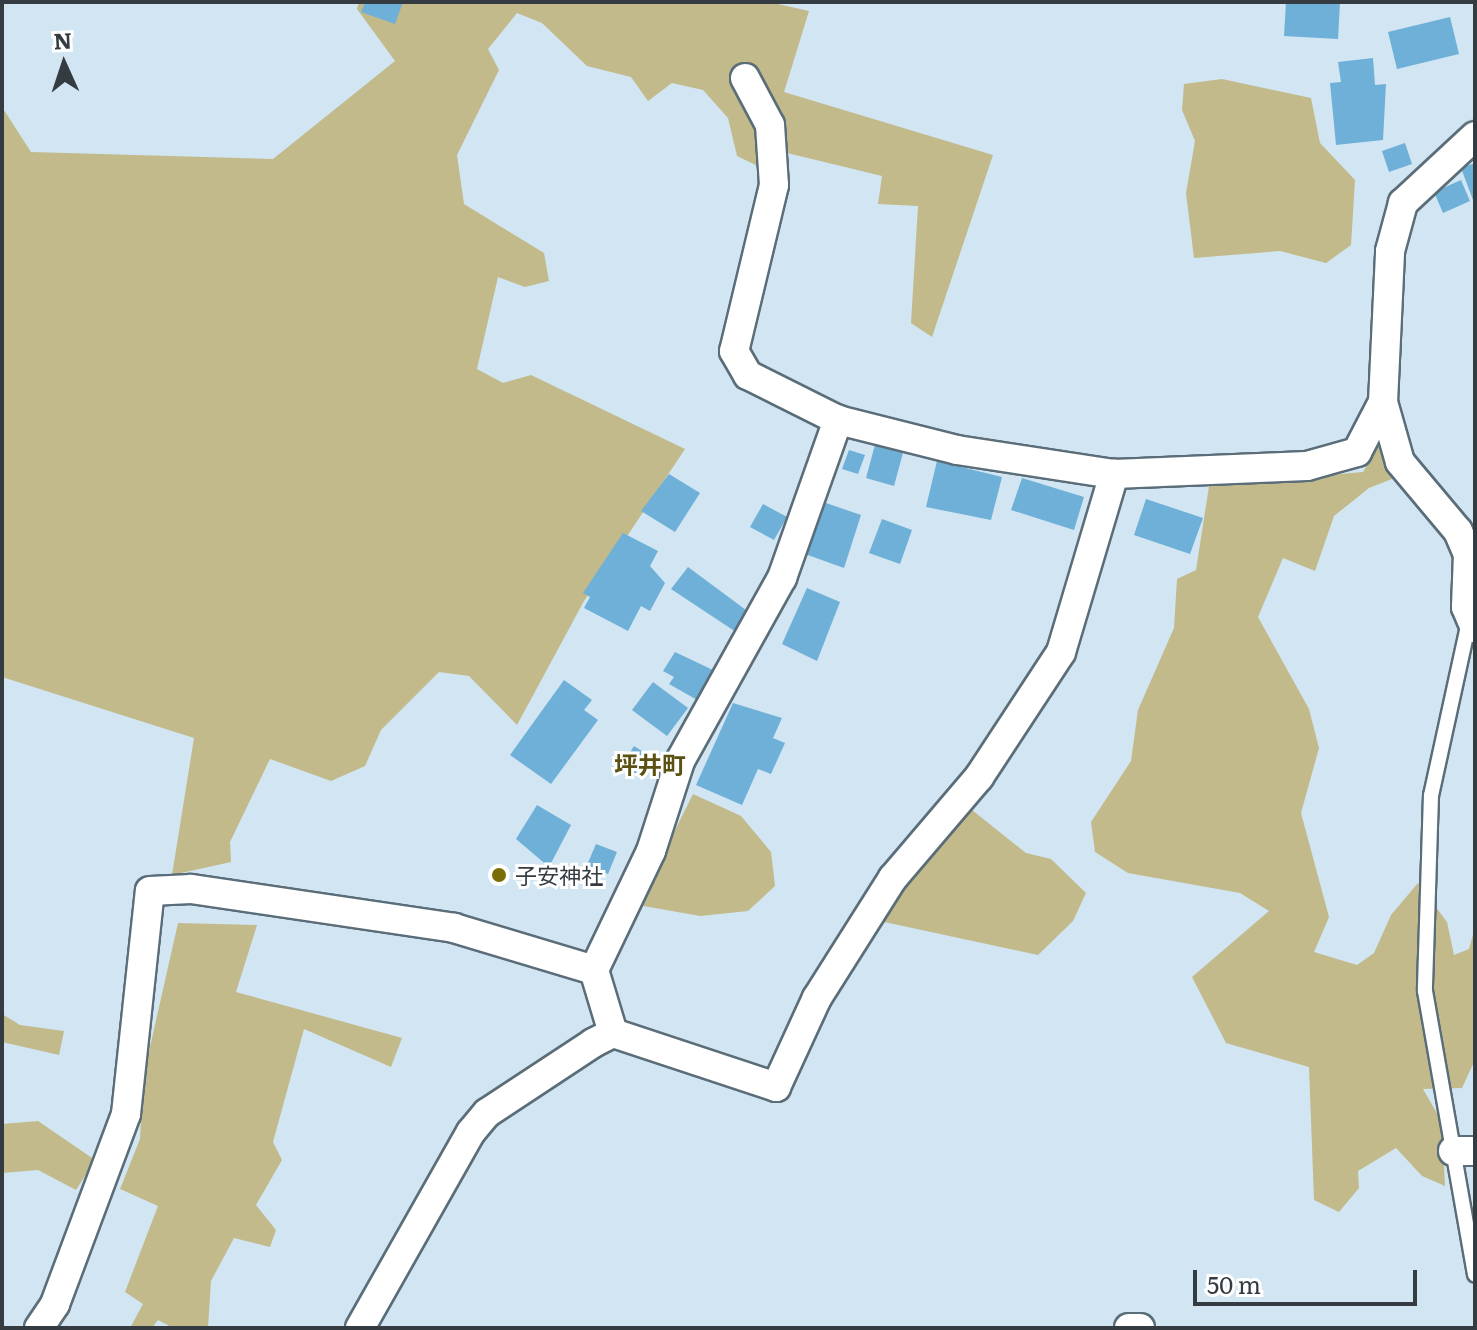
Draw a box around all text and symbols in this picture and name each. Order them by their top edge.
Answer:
text: N [53,23,73,56]
north arrow [24,24,104,104]
district label: 坪井町 [614,750,686,778]
place label: 子安神社 [515,862,603,888]
marker: 子安神社 [490,866,508,884]
scale bar [1197,1254,1421,1304]
text: 50 m [1207,1266,1261,1301]

